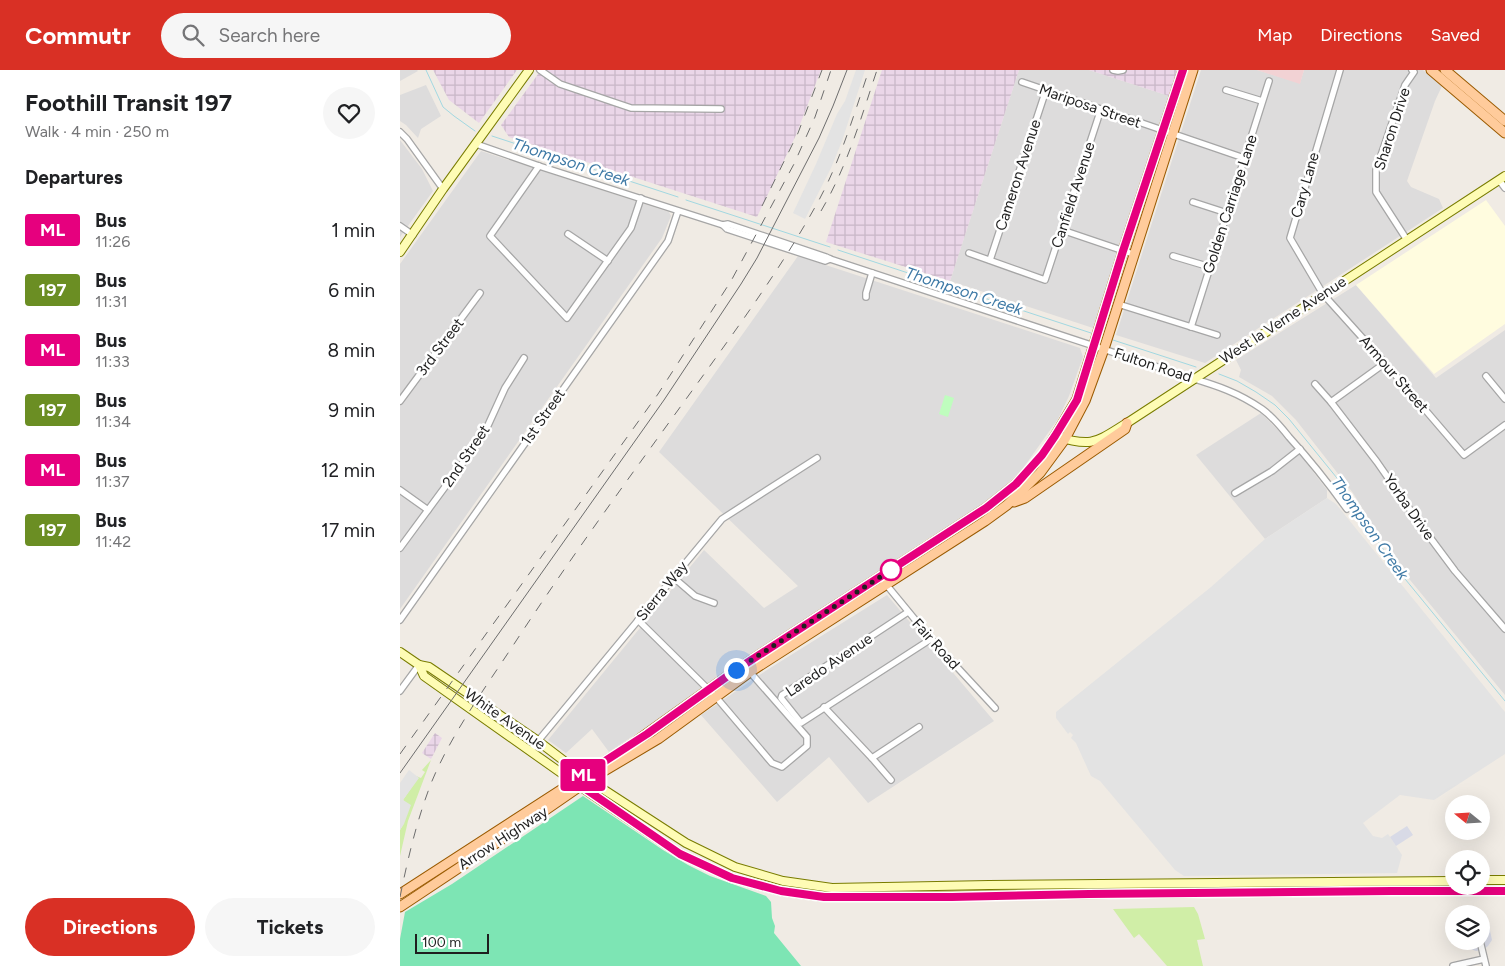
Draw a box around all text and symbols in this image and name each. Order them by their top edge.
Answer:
search box [161,13,511,58]
text: Commutr [25,21,131,50]
icon: search [179,21,207,49]
text: Search here [219,24,320,47]
text: Map [1257,24,1292,46]
text: Directions [1320,24,1402,46]
text: Saved [1430,24,1480,46]
street label: Mariposa Street [1037,80,1144,132]
street label: Sharon Drive [1370,85,1414,173]
button: heart [323,87,375,139]
text: Foothill Transit 197 [25,88,232,117]
street label: Cameron Avenue [992,117,1044,233]
text: Walk · 4 min · 250 m [25,122,169,141]
street label: Golden Carriage Lane [1199,132,1261,276]
water label: Thompson Creek [510,134,633,190]
street label: Canfield Avenue [1047,140,1099,250]
street label: Cary Lane [1287,150,1323,220]
text: Departures [25,166,123,189]
text: Bus [95,209,126,232]
text: ML [40,219,65,241]
text: 1 min [331,219,375,242]
text: 11:26 [95,232,130,251]
water label: Thompson Creek [903,263,1026,319]
text: Bus [95,269,126,292]
street label: West la Verne Avenue [1216,272,1350,368]
text: 197 [38,279,67,301]
text: 6 min [328,279,375,302]
text: 11:31 [95,292,128,311]
street label: 3rd Street [412,314,468,379]
text: Bus [95,329,126,352]
street label: Armour Street [1356,332,1432,416]
text: ML [40,339,65,361]
text: 8 min [327,339,375,362]
street label: Fulton Road [1112,344,1194,386]
text: 11:33 [95,352,130,371]
street label: 1st Street [517,385,569,449]
text: Bus [95,389,126,412]
text: 197 [38,399,67,421]
text: 9 min [328,399,375,422]
text: 11:34 [95,412,131,431]
street label: 2nd Street [439,421,494,491]
text: Bus [95,449,126,472]
text: ML [40,459,65,481]
text: 12 min [321,459,375,482]
street label: Yorba Drive [1380,470,1438,544]
text: 11:37 [95,472,130,491]
water label: Thompson Creek [1327,473,1414,584]
text: Bus [95,509,126,532]
text: 197 [38,519,67,541]
text: 17 min [321,519,375,542]
text: 11:42 [95,532,131,551]
street label: Sierra Way [632,557,692,624]
unlabelled marker [880,559,902,581]
street label: Fair Road [908,615,964,673]
street label: Laredo Avenue [782,629,876,701]
your location [724,658,749,683]
street label: White Avenue [461,685,549,753]
line badge: ML [560,759,606,791]
text: ML [570,764,596,786]
north arrow [1445,795,1490,840]
map controls [1445,795,1490,950]
street label: Arrow Highway [455,802,551,874]
button: locate [1445,850,1490,895]
button: Directions [25,898,195,956]
button: Tickets [205,898,375,956]
button: layers [1445,905,1490,950]
scale bar [415,931,489,954]
text: 100 m [422,934,461,951]

